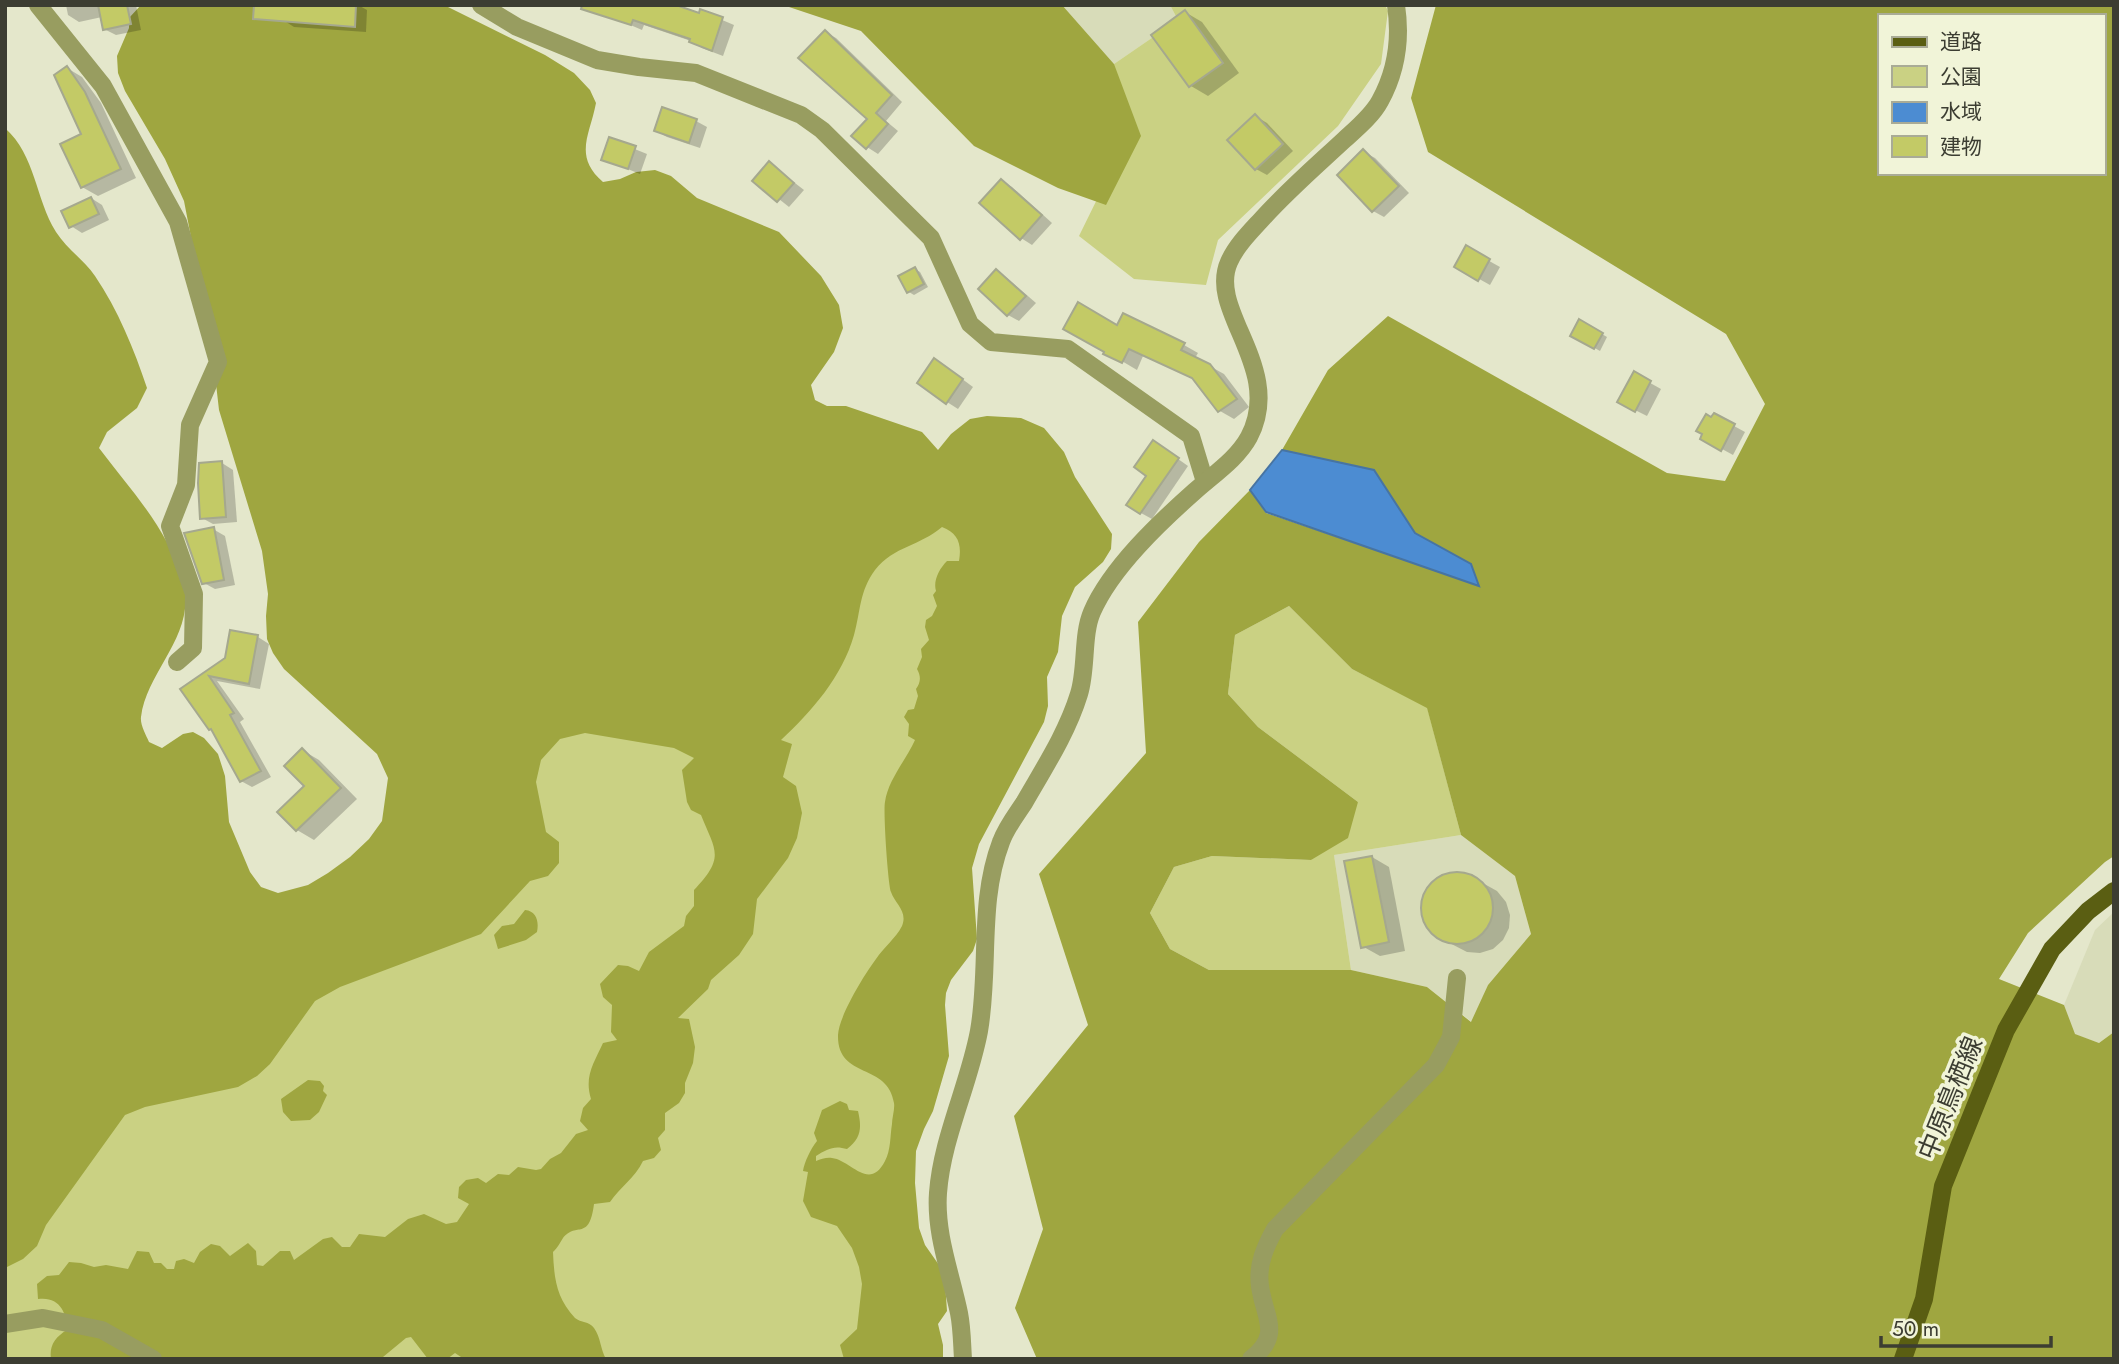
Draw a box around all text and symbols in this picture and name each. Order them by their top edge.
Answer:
legend [1878,14,2105,175]
text: 道路 [1940,27,1982,57]
text: 公園 [1940,62,1982,92]
text: 水域 [1940,97,1982,127]
text: 建物 [1940,132,1982,162]
street label: 中原鳥栖線 [1908,1031,1992,1165]
scale bar [1881,1304,2051,1348]
text: 50 m [1892,1314,1939,1344]

